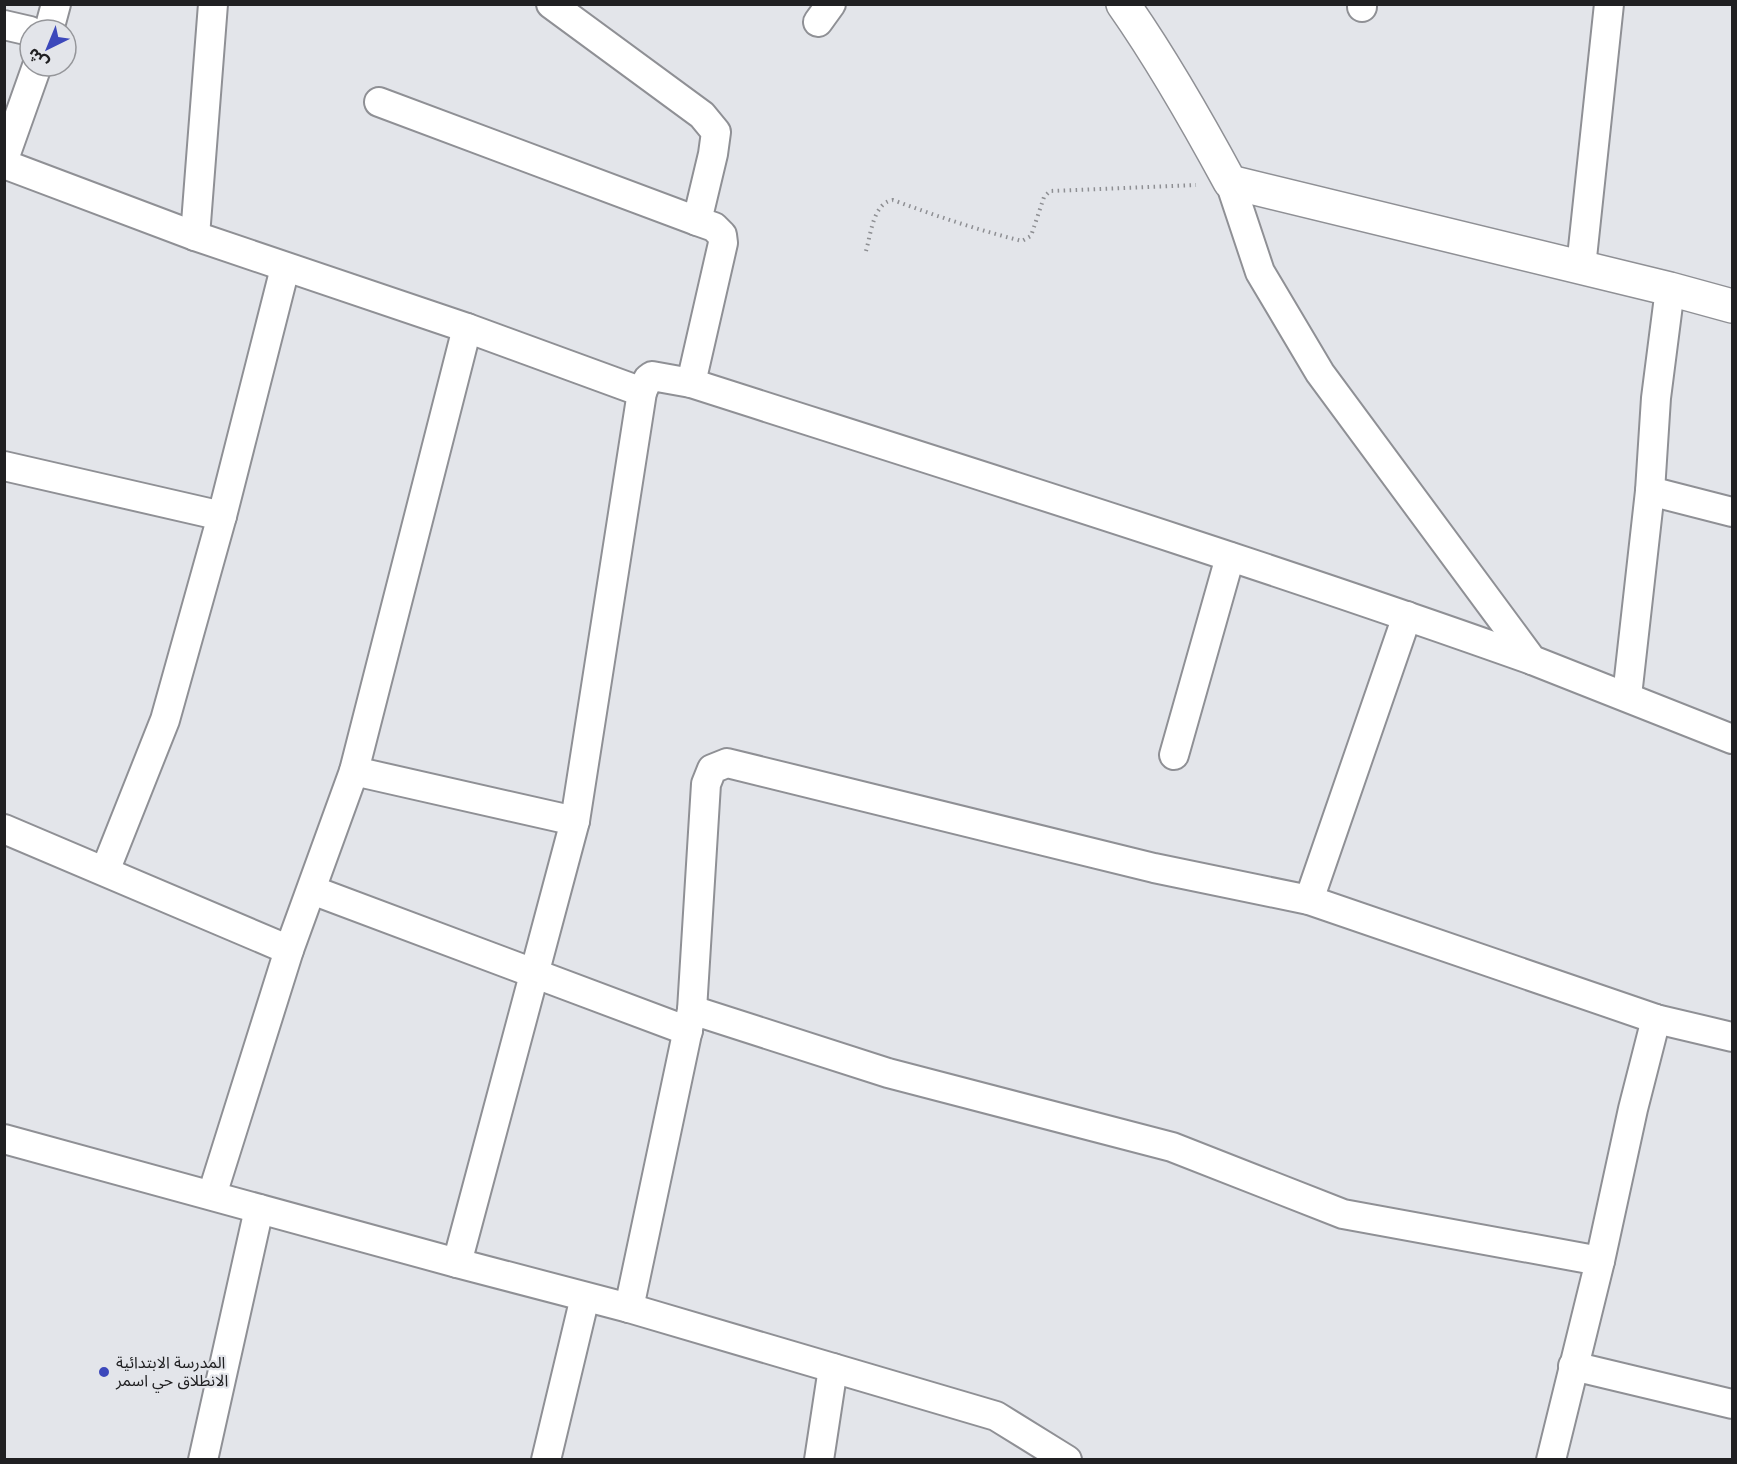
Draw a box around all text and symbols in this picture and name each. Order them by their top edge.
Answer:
north arrow [18,18,78,78]
text: ش [19,38,58,78]
place label: المدرسة الابتدائية الانطلاق حي اسمر [115,1346,228,1398]
marker: المدرسة الابتدائية الانطلاق حي اسمر [97,1365,111,1379]

